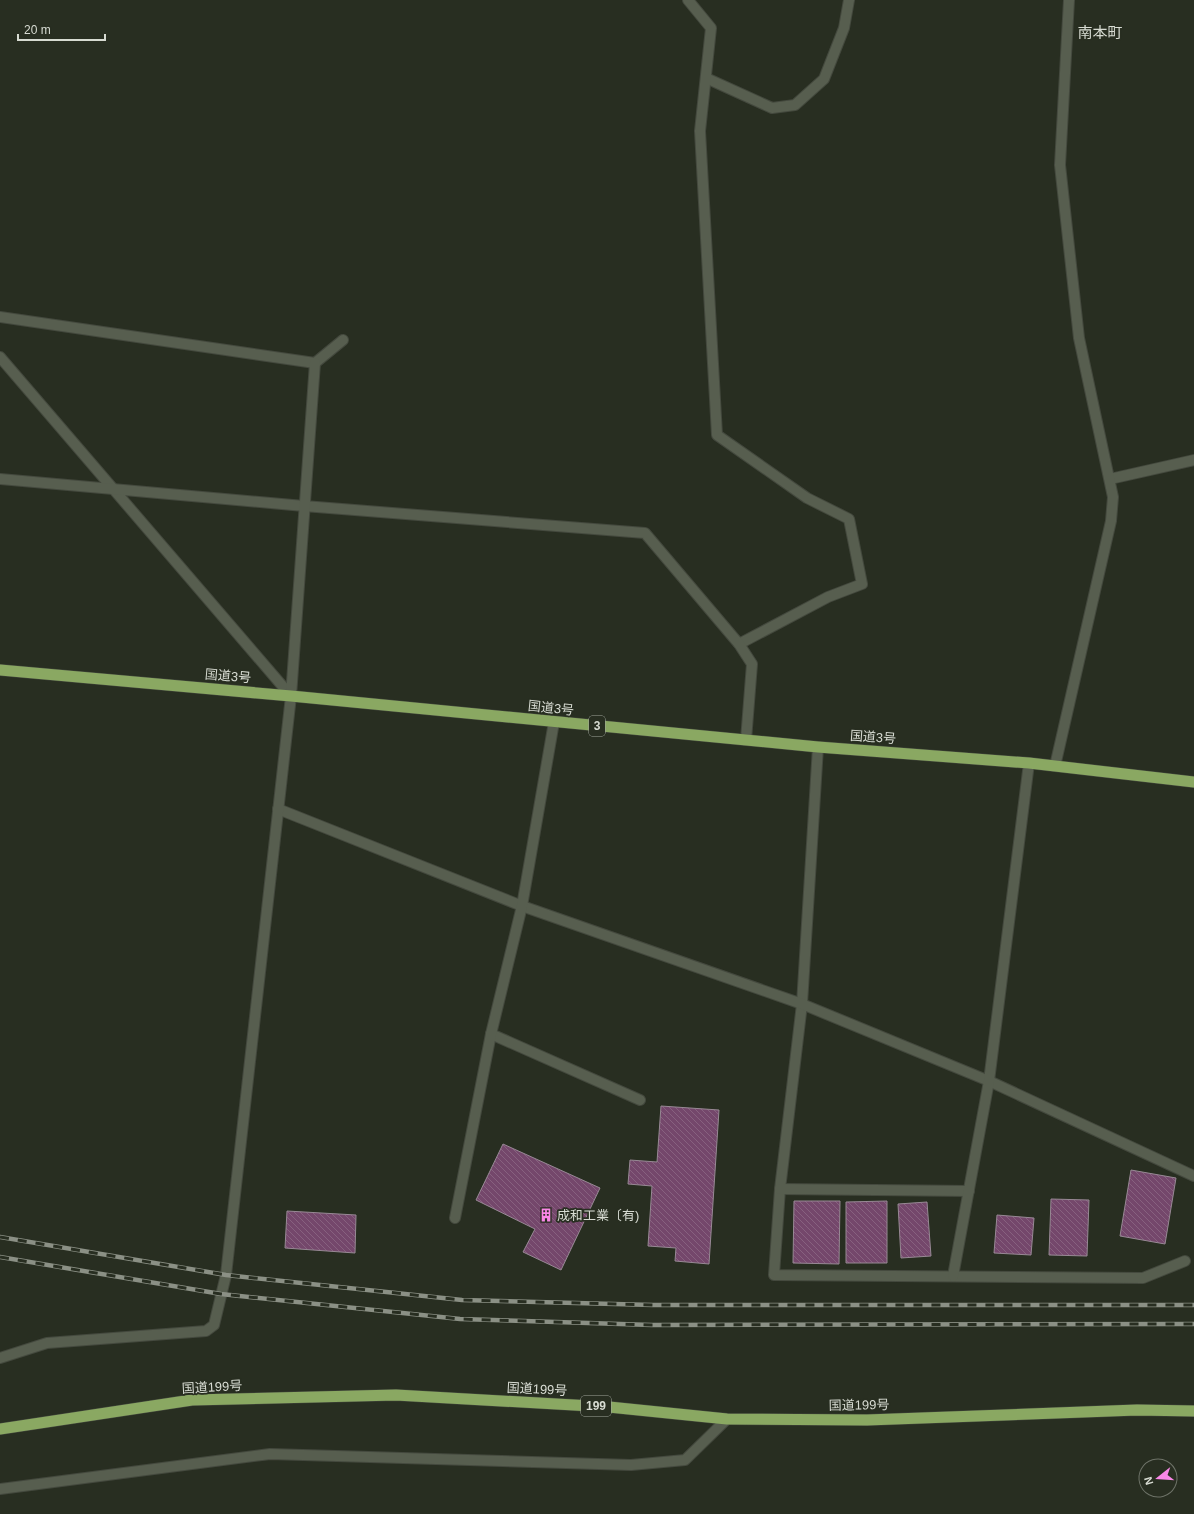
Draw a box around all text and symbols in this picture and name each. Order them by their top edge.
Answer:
scale bar [18,16,105,42]
text: 20 m [24,23,51,37]
district label: 南本町 [1077,24,1123,41]
street label: 国道3号 [204,667,252,685]
street label: 国道3号 [527,698,575,718]
road number: 3 [589,716,605,736]
street label: 国道3号 [849,728,897,746]
building icon: 成和工業〔有) [538,1207,554,1223]
place label: 成和工業〔有) [557,1208,639,1223]
street label: 国道199号 [181,1378,243,1396]
street label: 国道199号 [506,1380,568,1398]
road number: 199 [581,1396,611,1416]
street label: 国道199号 [829,1397,889,1413]
north arrow [1138,1458,1178,1498]
text: N [1142,1475,1155,1486]

